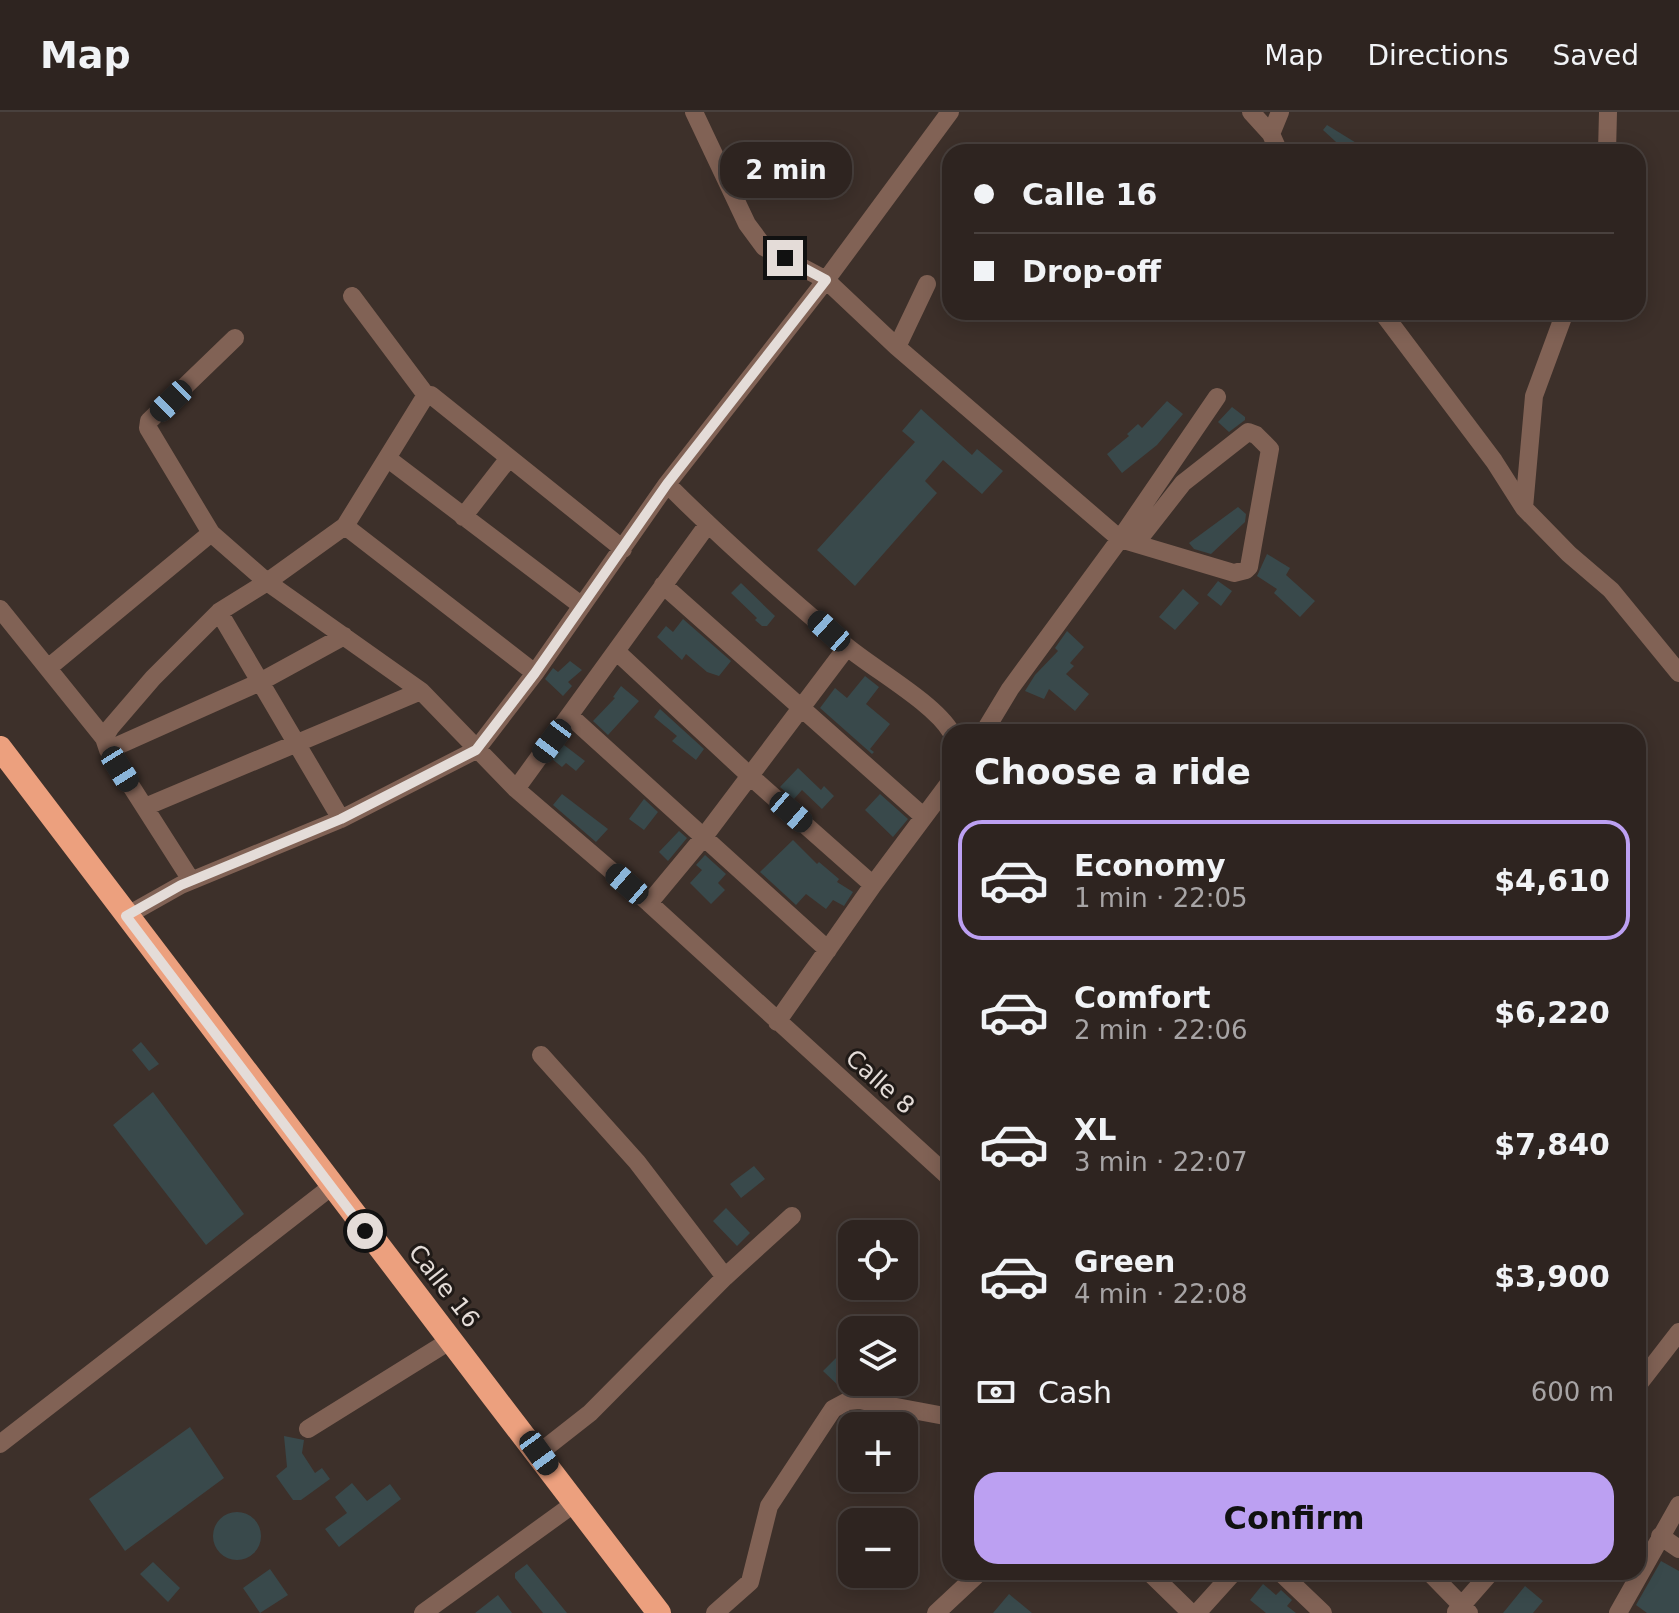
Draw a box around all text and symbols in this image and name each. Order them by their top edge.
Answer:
text: Map [40,33,131,77]
text: Map [1264,39,1323,72]
text: Directions [1367,39,1508,72]
text: Saved [1552,39,1639,72]
callout: 2 min [719,142,851,198]
text: 2 min [745,155,827,185]
text: Calle 16 [1022,177,1157,212]
route end [767,240,803,276]
text: Drop-off [1022,254,1161,289]
car [145,376,197,426]
car [803,606,855,656]
car [528,715,576,767]
car [97,742,143,796]
text: Choose a ride [974,751,1251,792]
car [765,787,817,837]
icon: car [978,844,1050,916]
text: Economy [1074,848,1226,883]
car [601,859,653,909]
text: $4,610 [1494,863,1610,898]
text: 1 min · 22:05 [1074,883,1248,913]
icon: car [978,976,1050,1048]
text: Comfort [1074,980,1211,1015]
text: $6,220 [1494,995,1610,1030]
text: 2 min · 22:06 [1074,1015,1248,1045]
street label: Calle 8 [840,1044,920,1120]
icon: car [978,1108,1050,1180]
text: XL [1074,1112,1116,1147]
text: $7,840 [1494,1127,1610,1162]
text: 3 min · 22:07 [1074,1147,1248,1177]
route start [347,1213,383,1249]
map controls [838,1220,918,1588]
button: locate [838,1220,918,1300]
street label: Calle 16 [403,1239,485,1333]
icon: car [978,1240,1050,1312]
text: Green [1074,1244,1175,1279]
text: $3,900 [1494,1259,1610,1294]
text: 4 min · 22:08 [1074,1279,1248,1309]
button: layers [838,1316,918,1396]
icon: cash [974,1370,1018,1414]
text: Cash [1038,1375,1112,1410]
text: 600 m [1531,1377,1614,1407]
button: + [838,1412,918,1492]
car [515,1427,563,1479]
button: Confirm [974,1472,1614,1564]
button: − [838,1508,918,1588]

